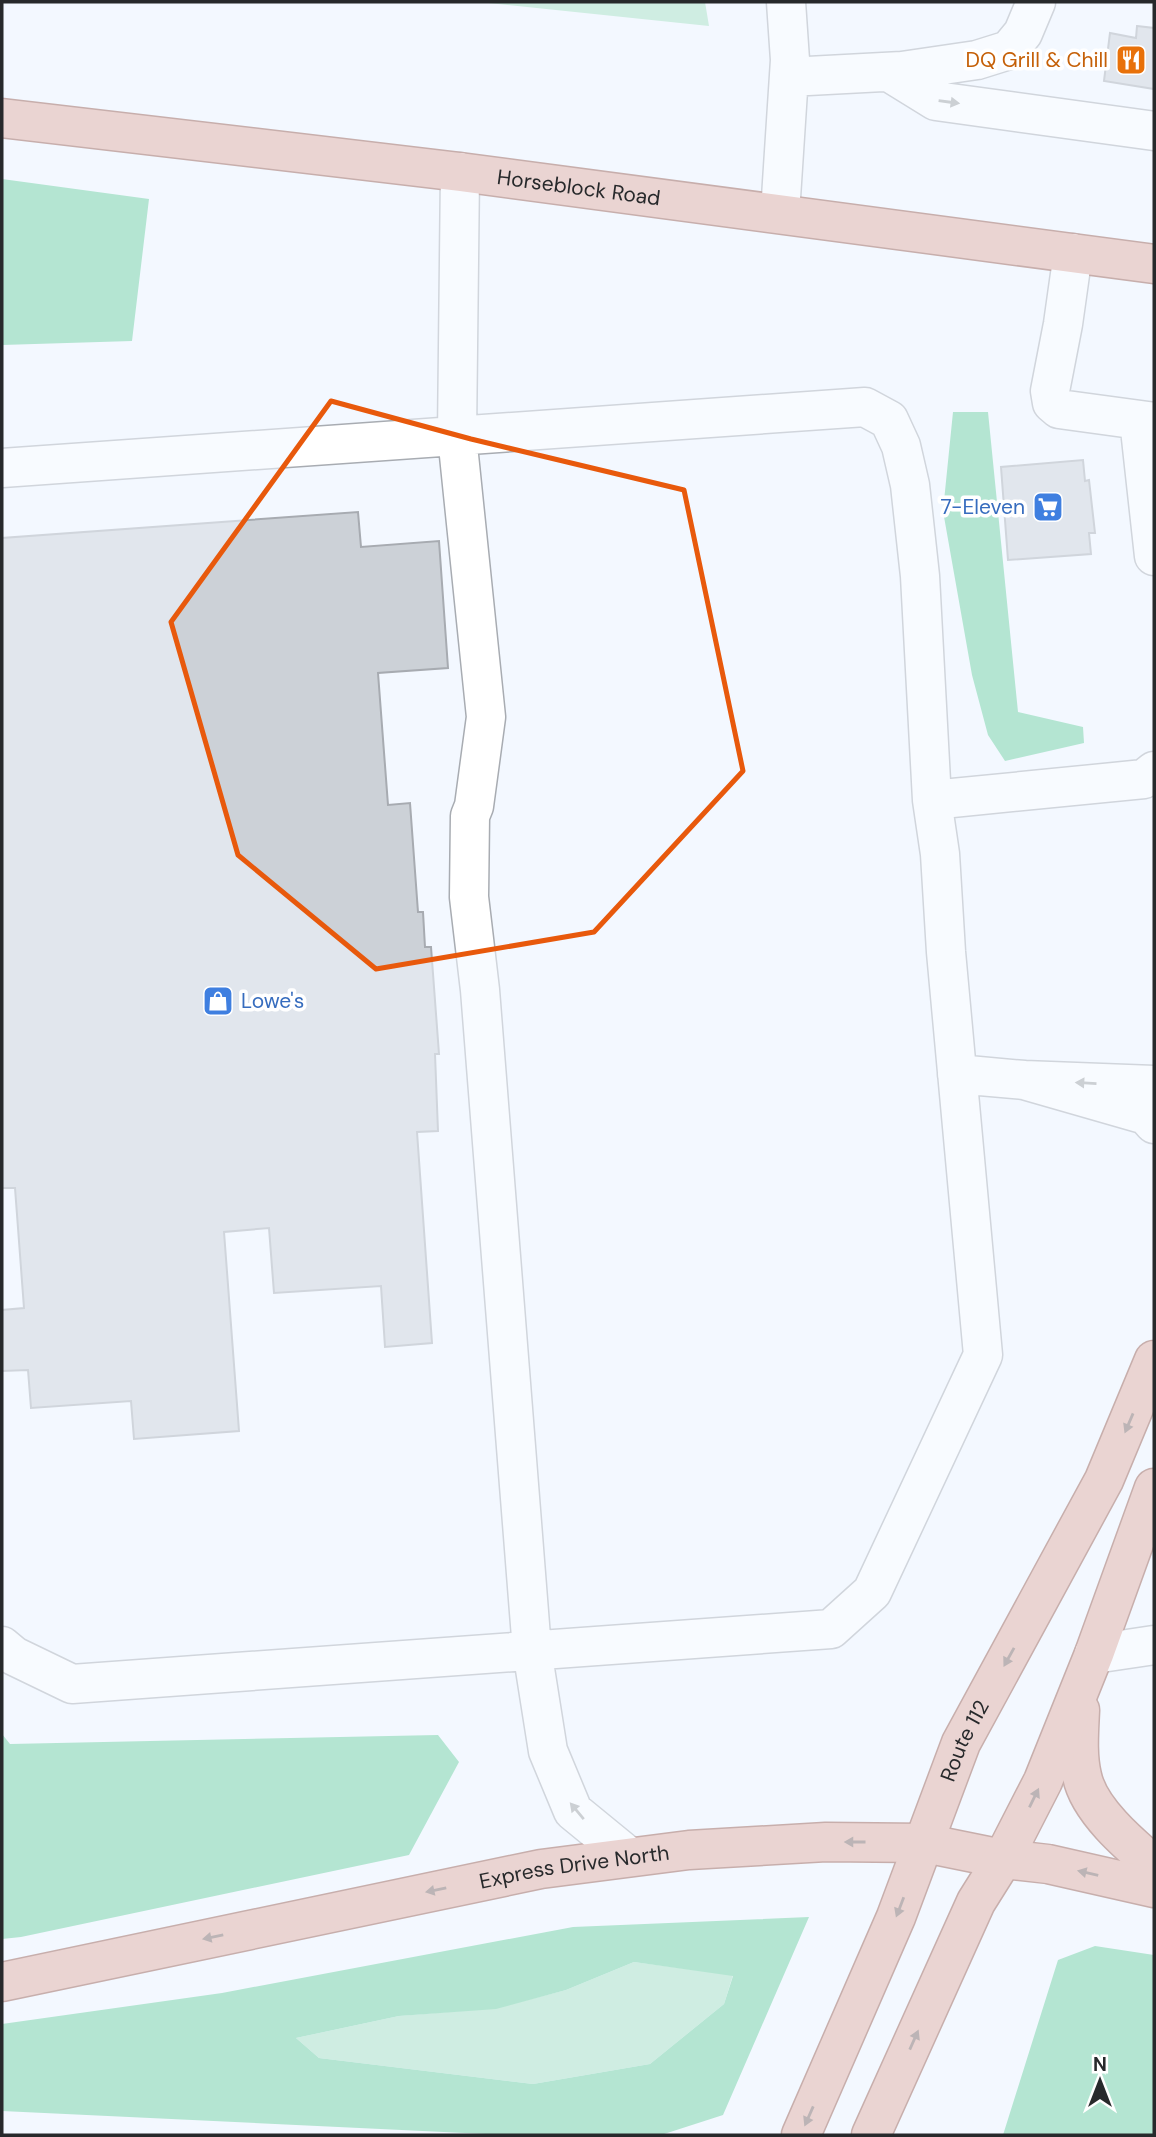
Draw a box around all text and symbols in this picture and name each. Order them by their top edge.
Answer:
restaurant icon: DQ Grill & Chill [1114,43,1148,77]
place label: DQ Grill & Chill [965,46,1108,74]
one-way arrow [938,97,960,108]
street label: Horseblock Road [495,163,662,212]
supermarket icon: 7-Eleven [1031,490,1065,524]
place label: 7-Eleven [941,493,1025,521]
shop icon: Lowe's [201,984,235,1018]
place label: Lowe's [241,987,304,1015]
one-way arrow [1075,1077,1097,1088]
one-way arrow [1123,1413,1134,1434]
one-way arrow [1003,1647,1015,1667]
street label: Route 112 [934,1695,996,1785]
one-way arrow [1029,1788,1040,1808]
one-way arrow [570,1803,585,1820]
one-way arrow [844,1836,866,1848]
street label: Express Drive North [477,1839,671,1896]
one-way arrow [1077,1867,1099,1878]
one-way arrow [424,1885,446,1896]
one-way arrow [894,1897,905,1918]
one-way arrow [202,1932,224,1943]
one-way arrow [908,2030,920,2050]
north arrow [1065,2046,1135,2116]
text: N [1093,2052,1107,2077]
one-way arrow [803,2106,815,2126]

